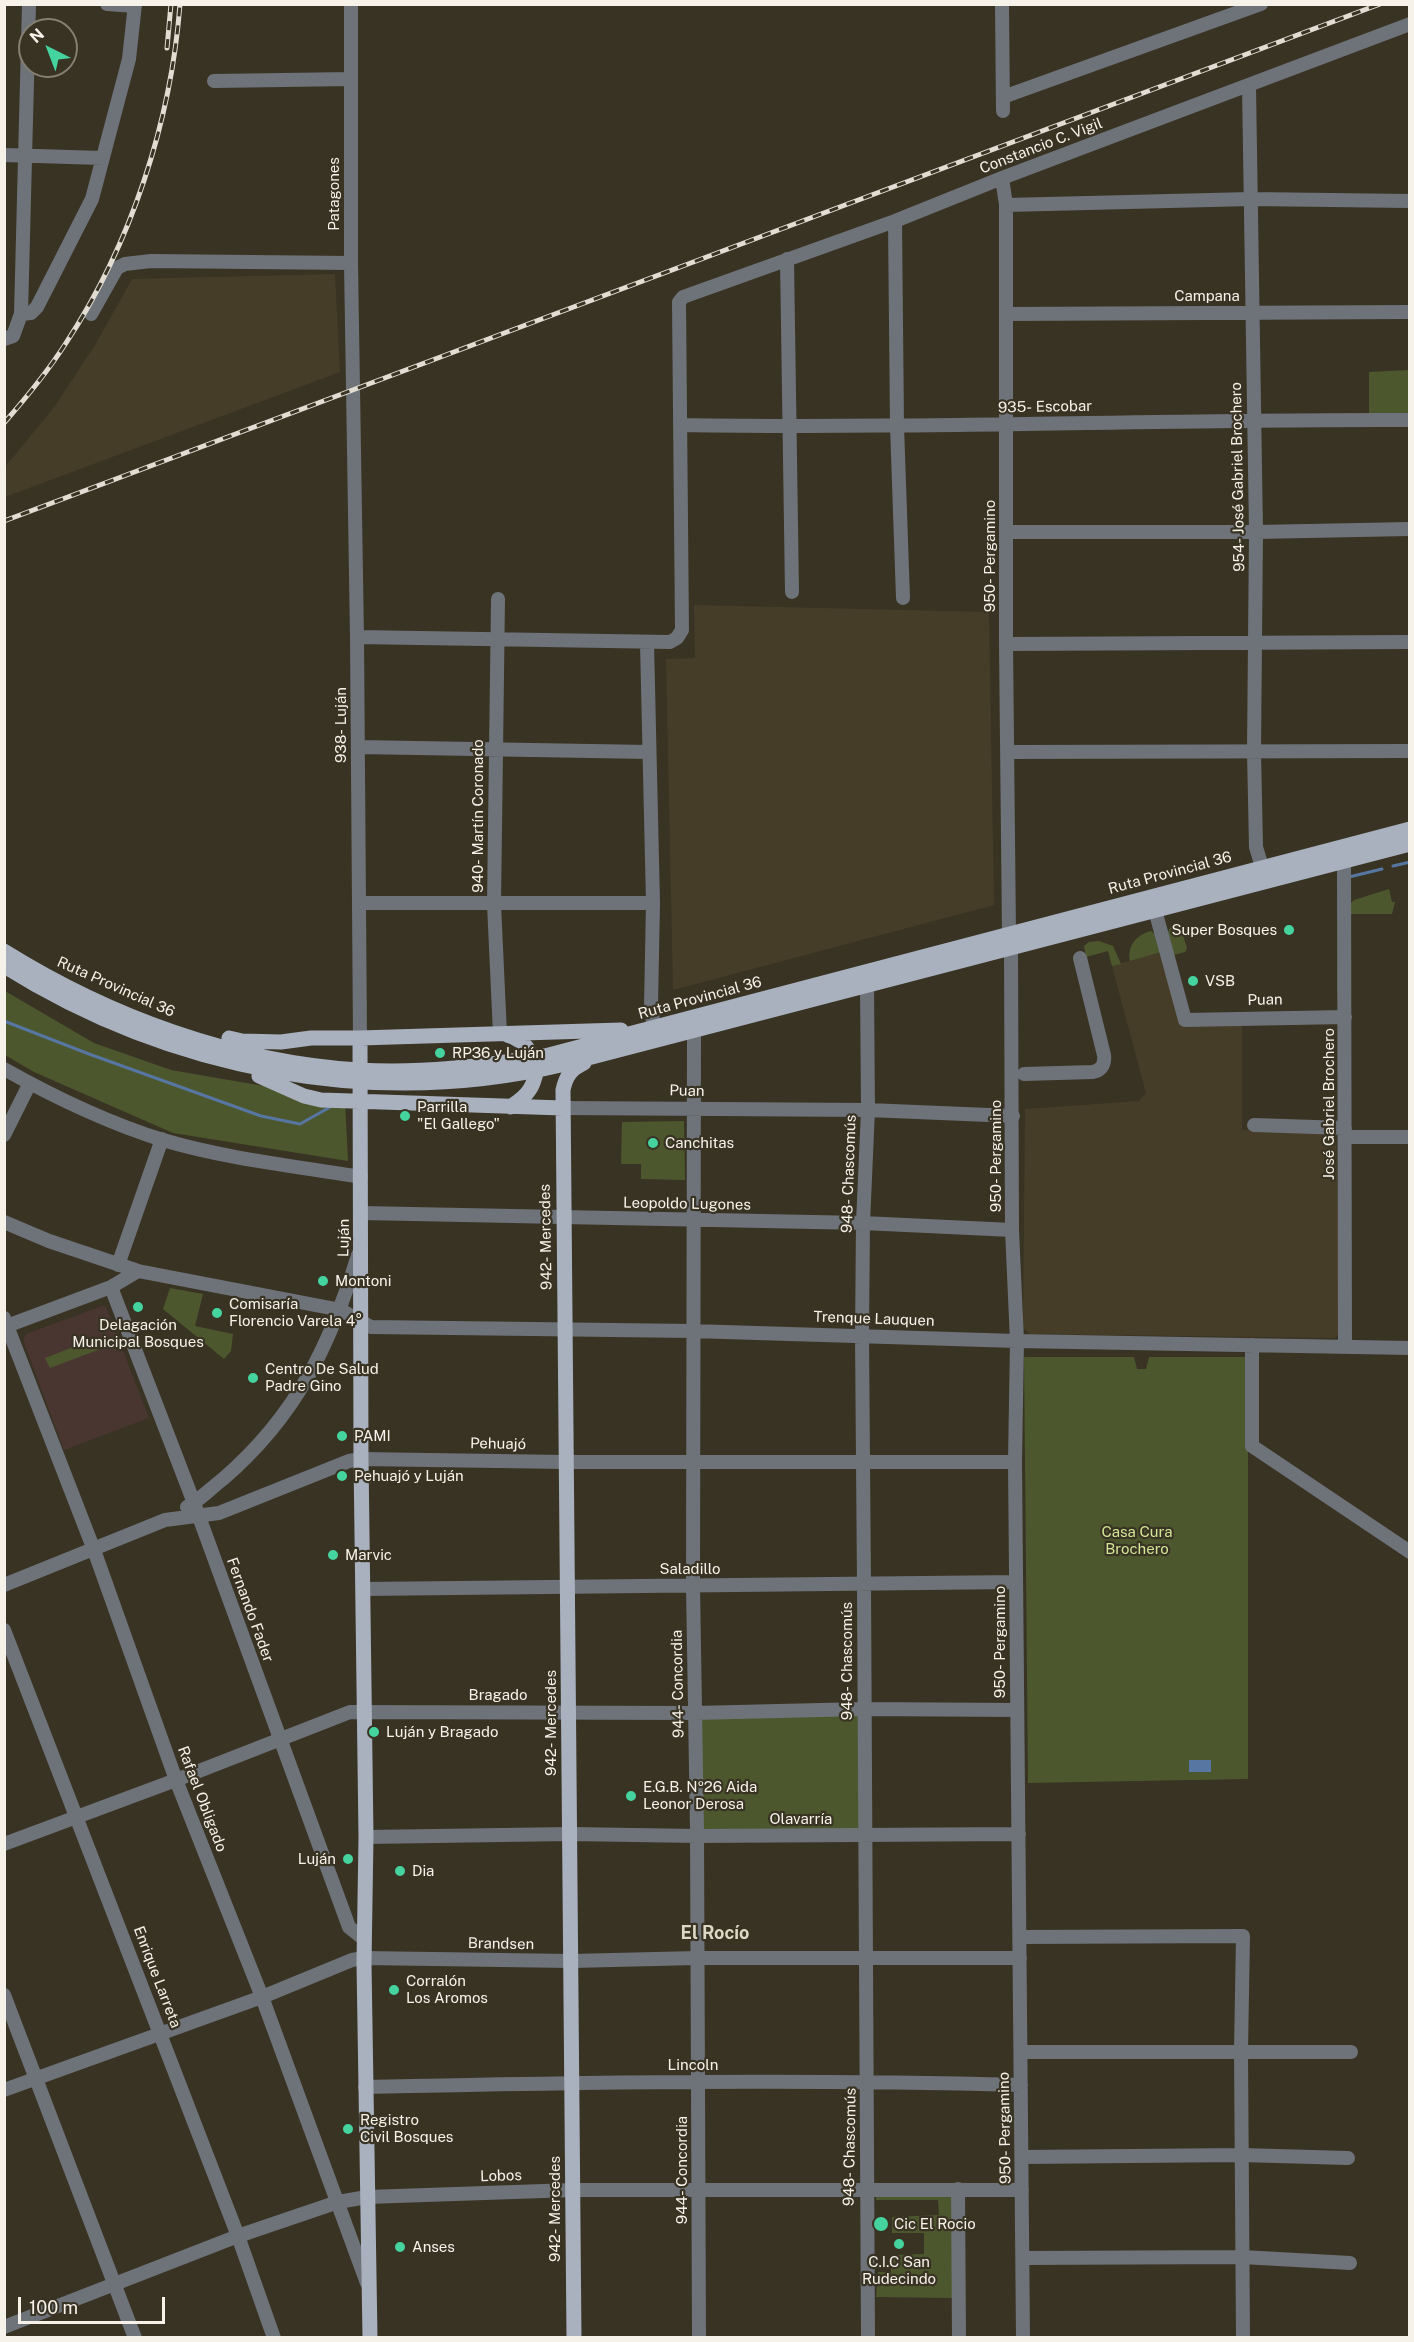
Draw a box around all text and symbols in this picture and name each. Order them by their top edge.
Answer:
north arrow [18,18,78,78]
text: N [26,24,48,47]
street label: Constancio C. Vigil [977,114,1105,178]
street label: Patagones [325,157,343,231]
street label: Campana [1174,287,1240,305]
street label: 954- José Gabriel Brochero [1227,382,1249,572]
street label: 935- Escobar [998,397,1092,417]
street label: 950- Pergamino [981,500,999,612]
street label: 938- Luján [332,687,350,763]
street label: 940- Martín Coronado [469,739,487,893]
street label: Ruta Provincial 36 [1106,848,1234,898]
place label: Super Bosques [1171,921,1277,939]
marker: Super Bosques [1282,923,1296,937]
street label: Ruta Provincial 36 [54,953,178,1021]
place label: VSB [1205,972,1235,990]
street label: Ruta Provincial 36 [636,973,764,1023]
marker: VSB [1186,974,1200,988]
street label: Puan [1247,991,1283,1009]
street label: José Gabriel Brochero [1320,1028,1338,1180]
place label: RP36 y Luján [452,1044,544,1062]
marker: RP36 y Luján [433,1046,447,1060]
street label: Puan [669,1082,705,1100]
place label: Parrilla "El Gallego" [417,1098,500,1133]
street label: 950- Pergamino [987,1100,1005,1212]
marker: Parrilla "El Gallego" [398,1109,412,1123]
street label: 948- Chascomús [838,1115,860,1233]
place label: Canchitas [665,1134,734,1152]
marker: Canchitas [646,1136,660,1150]
street label: 942- Mercedes [536,1184,556,1290]
street label: Leopoldo Lugones [623,1194,751,1214]
street label: Luján [335,1219,353,1257]
place label: Montoni [335,1272,391,1290]
marker: Montoni [316,1274,330,1288]
place label: Comisaría Florencio Varela 4° [229,1295,362,1330]
marker: Delagación Municipal Bosques [131,1300,145,1314]
marker: Comisaría Florencio Varela 4° [210,1306,224,1320]
street label: Trenque Lauquen [813,1308,935,1330]
place label: Delagación Municipal Bosques [72,1316,204,1351]
place label: Centro De Salud Padre Gino [265,1360,379,1395]
marker: Centro De Salud Padre Gino [246,1371,260,1385]
place label: PAMI [354,1427,391,1445]
marker: PAMI [335,1429,349,1443]
street label: Pehuajó [470,1435,526,1453]
place label: Pehuajó y Luján [354,1467,464,1485]
marker: Pehuajó y Luján [335,1469,349,1483]
park label: Casa Cura Brochero [1101,1523,1173,1558]
place label: Marvic [345,1546,392,1564]
marker: Marvic [326,1548,340,1562]
street label: Fernando Fader [223,1555,277,1665]
street label: Saladillo [660,1560,720,1578]
street label: 950- Pergamino [991,1586,1009,1698]
street label: 948- Chascomús [838,1602,856,1720]
street label: 944- Concordia [668,1630,688,1738]
street label: 942- Mercedes [542,1670,560,1776]
street label: Bragado [469,1686,527,1704]
place label: Luján y Bragado [386,1723,498,1741]
marker: Luján y Bragado [367,1725,381,1739]
street label: Rafael Obligado [174,1744,230,1854]
place label: E.G.B. Nº26 Aida Leonor Derosa [643,1778,757,1813]
marker: E.G.B. Nº26 Aida Leonor Derosa [624,1789,638,1803]
street label: Olavarría [770,1810,832,1828]
place label: Luján [298,1850,336,1868]
marker: Luján [341,1852,355,1866]
place label: Dia [412,1862,434,1880]
marker: Dia [393,1864,407,1878]
district label: El Rocío [681,1922,749,1944]
street label: Enrique Larreta [129,1924,185,2030]
street label: Brandsen [468,1934,534,1954]
place label: Corralón Los Aromos [406,1972,488,2007]
marker: Corralón Los Aromos [387,1983,401,1997]
street label: Lincoln [668,2056,718,2074]
street label: 950- Pergamino [995,2072,1015,2184]
street label: 948- Chascomús [840,2088,860,2206]
place label: Registro Civil Bosques [360,2111,453,2146]
street label: 944- Concordia [673,2116,691,2224]
marker: Registro Civil Bosques [341,2122,355,2136]
street label: 942- Mercedes [546,2156,564,2262]
street label: Lobos [480,2166,522,2186]
marker: Cic El Rocio [872,2215,890,2233]
place label: Cic El Rocio [894,2215,976,2233]
marker: C.I.C San Rudecindo [892,2237,906,2251]
place label: Anses [412,2238,455,2256]
marker: Anses [393,2240,407,2254]
place label: C.I.C San Rudecindo [862,2253,936,2288]
scale bar [21,2285,168,2323]
text: 100 m [29,2297,78,2318]

